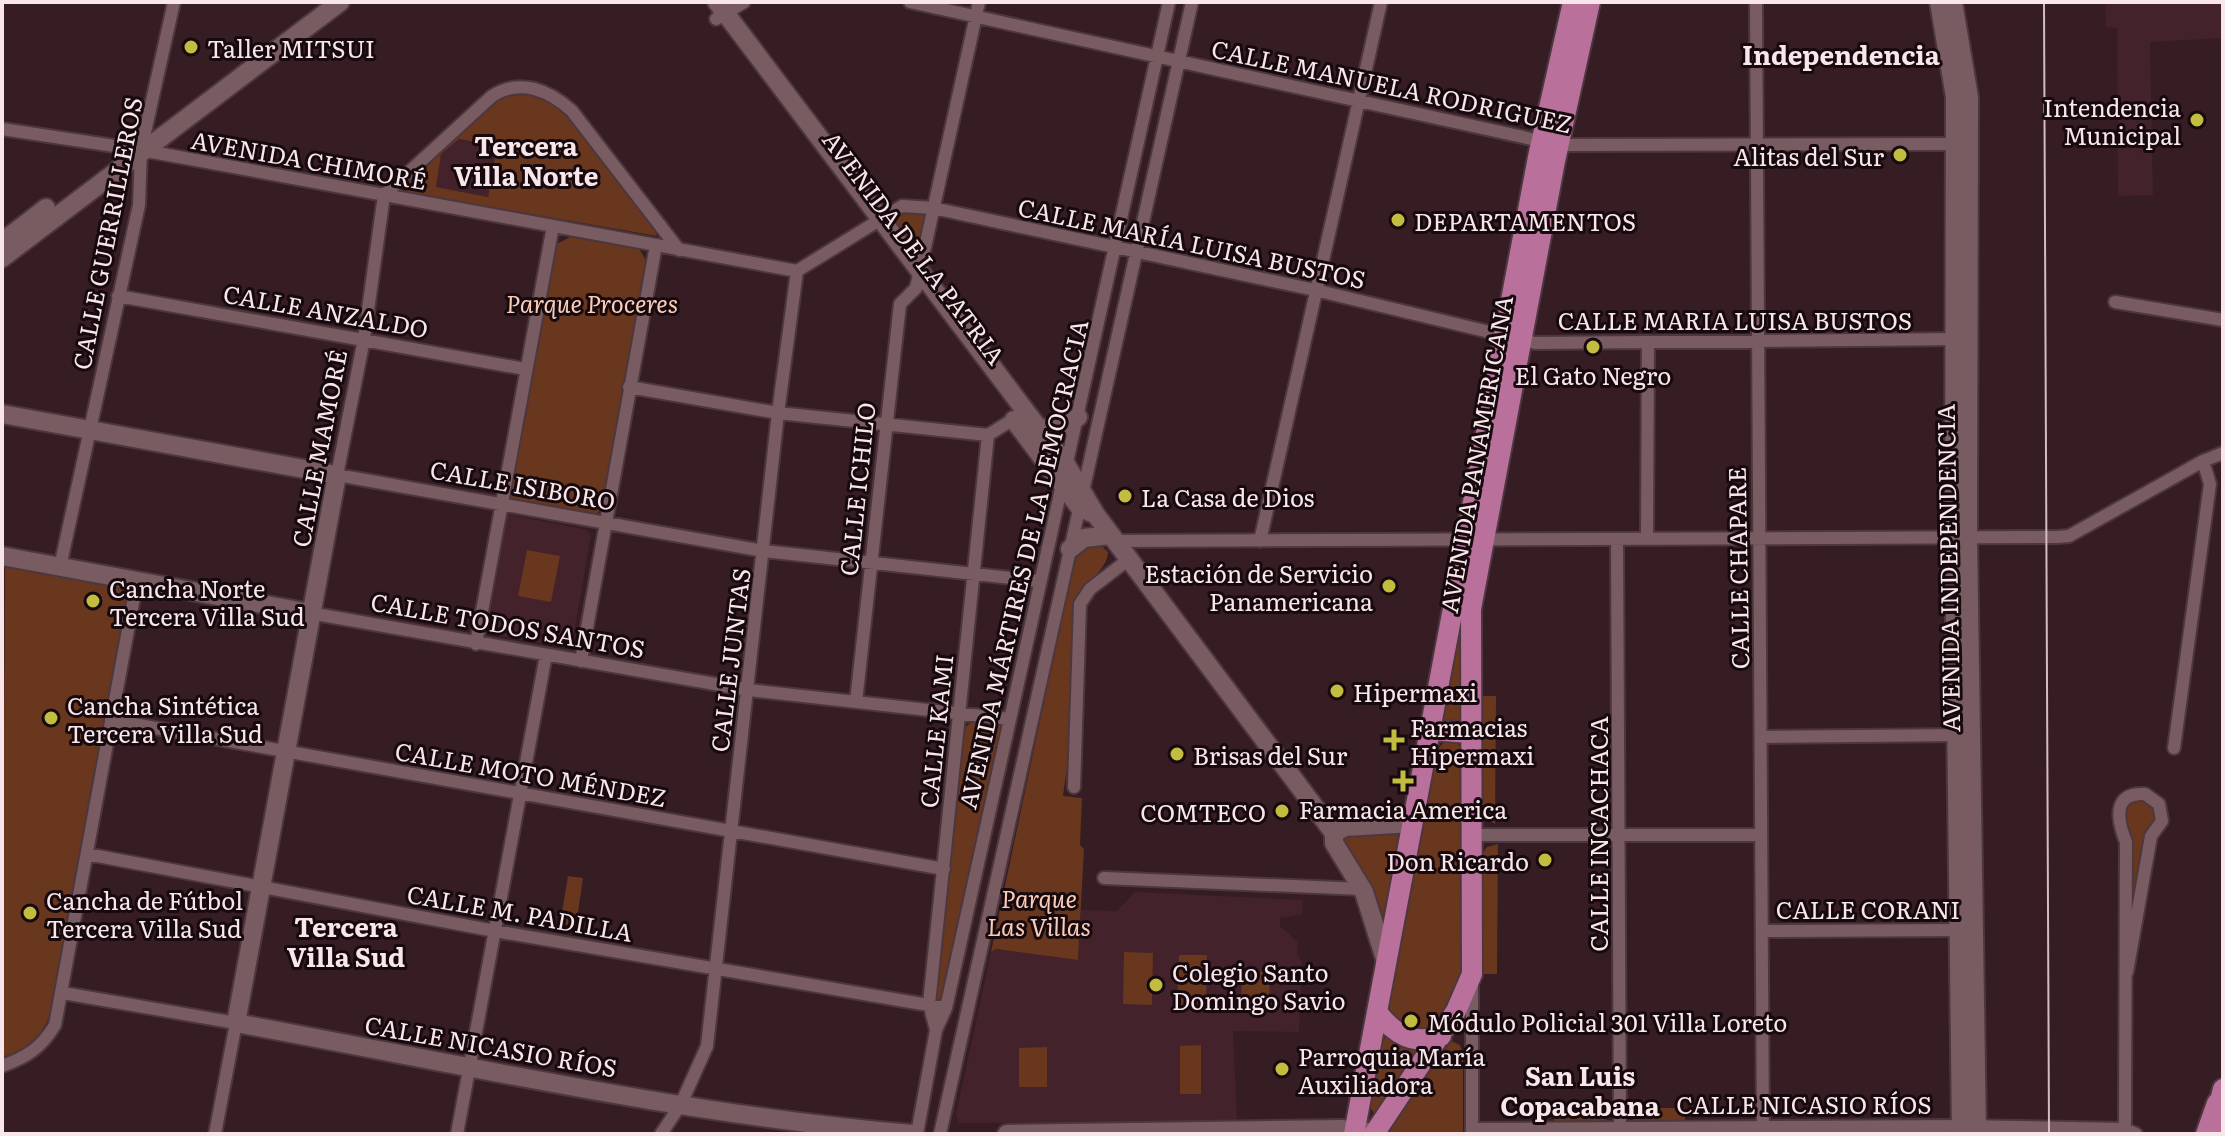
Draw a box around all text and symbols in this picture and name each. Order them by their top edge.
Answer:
place label: Taller MITSUI [207,30,375,65]
street label: CALLE MANUELA RODRIGUEZ [1209,30,1575,140]
district label: Independencia [1742,34,1940,73]
marker: Taller MITSUI [182,38,200,56]
place label: Intendencia Municipal [2043,89,2181,152]
street label: CALLE GUERRILLEROS [62,94,150,372]
marker: Intendencia Municipal [2188,111,2206,129]
street label: AVENIDA CHIMORÉ [188,121,430,197]
street label: AVENIDA DE LA PATRIA [815,123,1015,371]
district label: Tercera Villa Norte [454,125,598,194]
place label: Alitas del Sur [1733,138,1885,173]
marker: Alitas del Sur [1891,146,1909,164]
street label: CALLE MARÍA LUISA BUSTOS [1015,188,1369,296]
place label: DEPARTAMENTOS [1414,203,1636,238]
marker: DEPARTAMENTOS [1389,211,1407,229]
street label: CALLE ANZALDO [221,275,431,345]
park label: Parque Proceres [506,285,678,320]
street label: AVENIDA PANAMERICANA [1430,292,1520,615]
street label: CALLE MARIA LUISA BUSTOS [1558,302,1912,337]
street label: AVENIDA MÁRTIRES DE LA DEMOCRACIA [949,316,1096,812]
marker: El Gato Negro [1584,338,1602,356]
street label: CALLE MAMORÉ [282,346,354,550]
place label: El Gato Negro [1515,357,1671,392]
street label: CALLE ICHILO [829,400,883,578]
street label: AVENIDA INDEPENDENCIA [1927,403,1967,733]
street label: CALLE ISIBORO [428,450,618,518]
street label: CALLE CHAPARE [1718,466,1756,670]
place label: La Casa de Dios [1141,479,1315,514]
marker: La Casa de Dios [1116,487,1134,505]
place label: Estación de Servicio Panamericana [1145,555,1373,618]
street label: CALLE JUNTAS [700,566,758,754]
place label: Cancha Norte Tercera Villa Sud [109,570,305,633]
marker: Estación de Servicio Panamericana [1380,577,1398,595]
street label: CALLE TODOS SANTOS [368,583,648,665]
marker: Cancha Norte Tercera Villa Sud [84,592,102,610]
street label: CALLE KAMI [910,652,960,810]
place label: Hipermaxi [1353,674,1477,709]
marker: Hipermaxi [1328,682,1346,700]
place label: Cancha Sintética Tercera Villa Sud [67,687,263,750]
marker: Cancha Sintética Tercera Villa Sud [42,709,60,727]
place label: Farmacias Hipermaxi [1410,709,1534,772]
street label: CALLE INCACHACA [1580,716,1615,952]
marker: Farmacias Hipermaxi [1385,731,1403,749]
street label: CALLE MOTO MÉNDEZ [393,732,669,814]
place label: Brisas del Sur [1193,737,1348,772]
marker: Brisas del Sur [1168,745,1186,763]
marker: Farmacia America [1394,772,1412,790]
place label: Farmacia America [1299,791,1507,826]
place label: COMTECO [1140,794,1266,829]
marker: COMTECO [1273,802,1291,820]
place label: Don Ricardo [1386,843,1529,878]
marker: Don Ricardo [1536,851,1554,869]
street label: CALLE M. PADILLA [404,875,636,949]
park label: Parque Las Villas [987,880,1091,943]
place label: Cancha de Fútbol Tercera Villa Sud [46,882,243,945]
street label: CALLE CORANI [1776,891,1960,926]
marker: Cancha de Fútbol Tercera Villa Sud [21,904,39,922]
district label: Tercera Villa Sud [287,906,405,975]
place label: Colegio Santo Domingo Savio [1172,954,1345,1017]
marker: Colegio Santo Domingo Savio [1147,976,1165,994]
place label: Módulo Policial 301 Villa Loreto [1427,1004,1787,1039]
street label: CALLE NICASIO RÍOS [362,1006,620,1084]
marker: Módulo Policial 301 Villa Loreto [1402,1012,1420,1030]
place label: Parroquia María Auxiliadora [1298,1038,1485,1101]
district label: San Luis Copacabana [1500,1055,1660,1124]
marker: Parroquia María Auxiliadora [1273,1060,1291,1078]
street label: CALLE NICASIO RÍOS [1676,1086,1932,1121]

